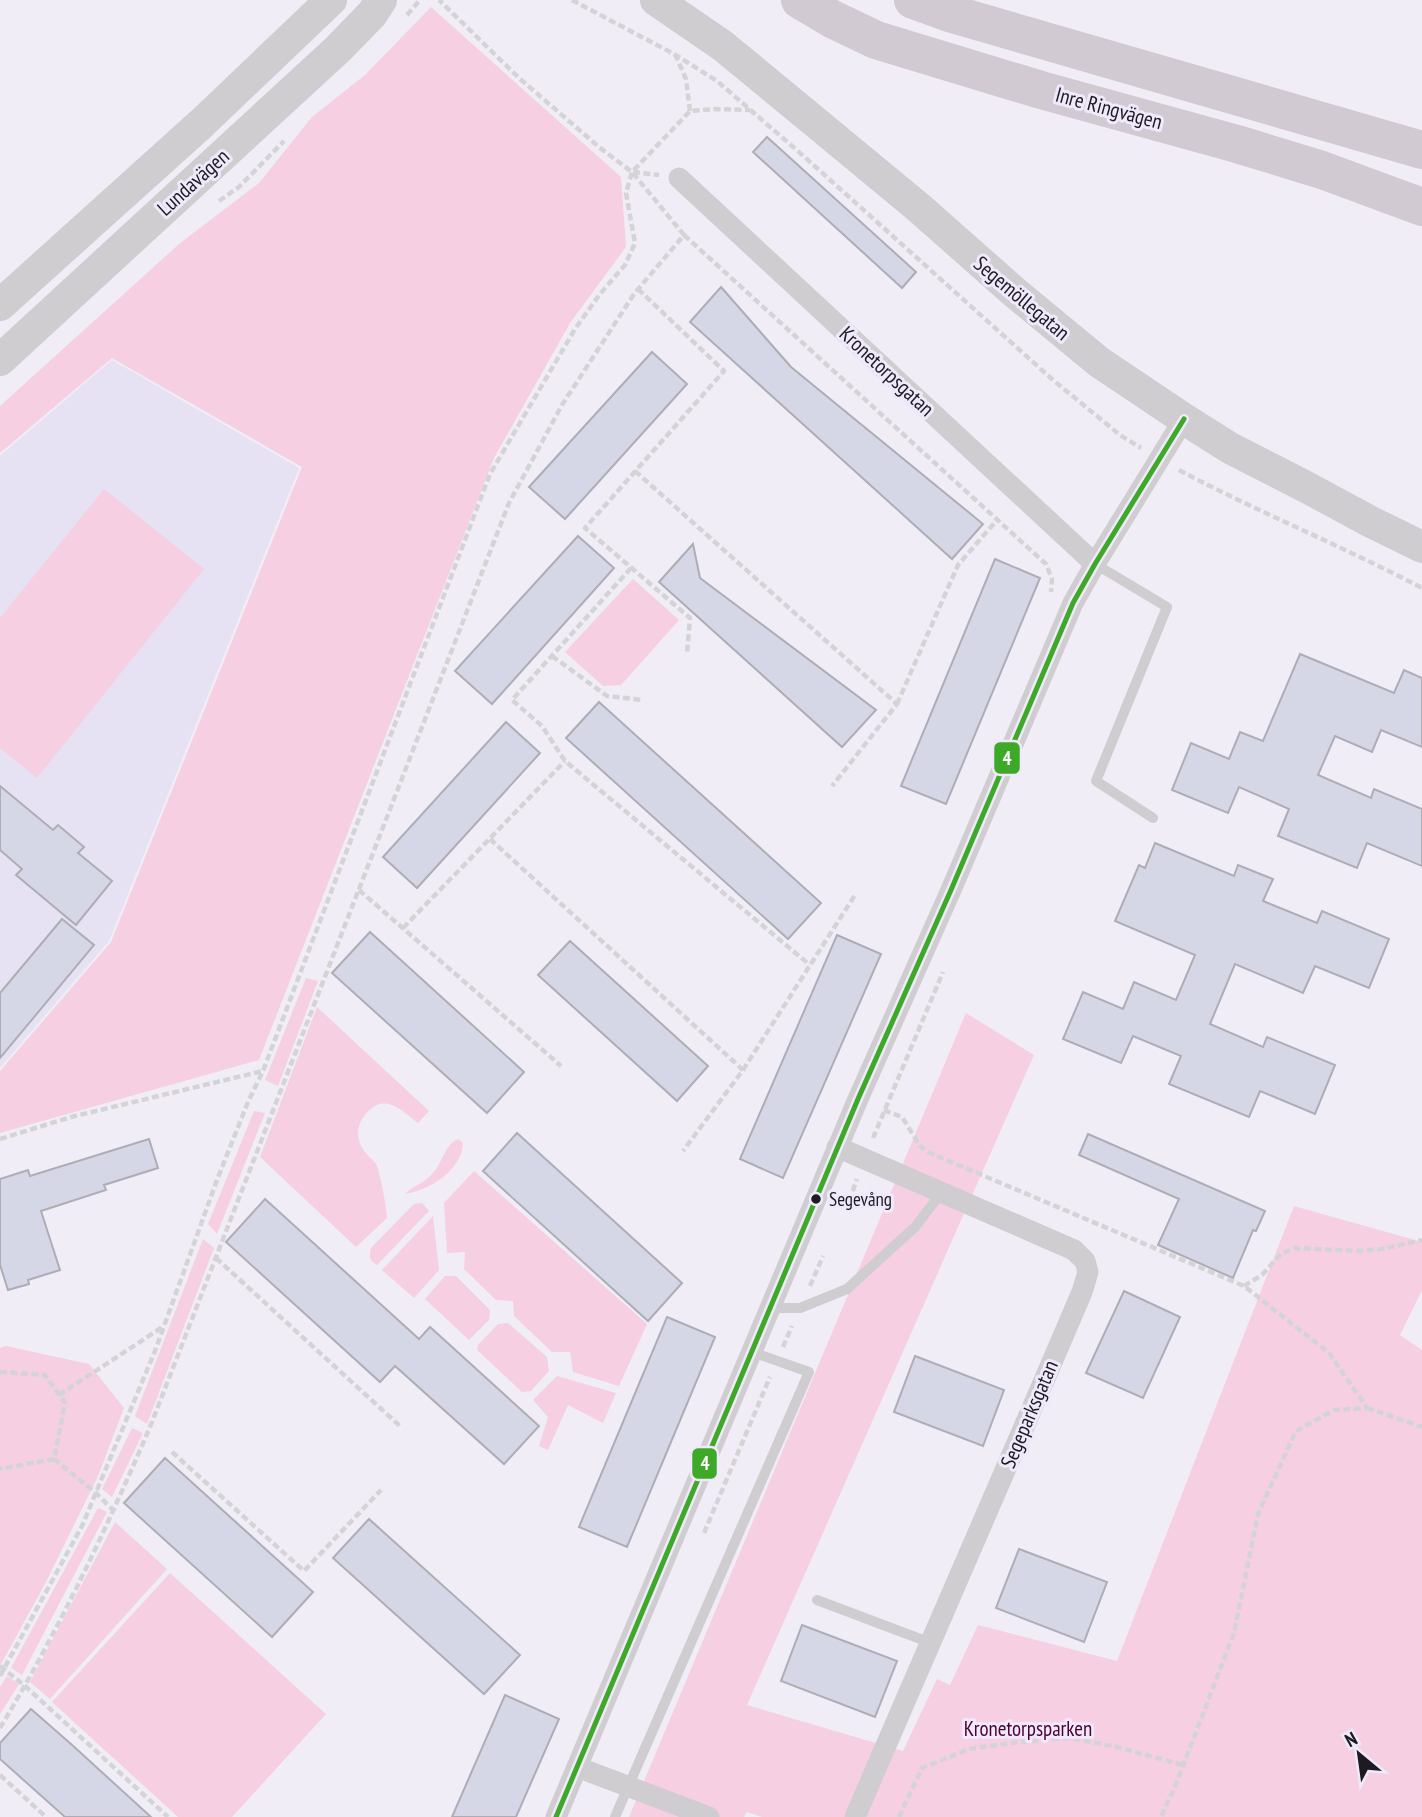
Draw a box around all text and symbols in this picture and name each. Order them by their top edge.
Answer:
street label: Inre Ringvägen [1053,81,1165,135]
street label: Lundavägen [151,143,235,221]
street label: Segemöllegatan [968,250,1076,346]
street label: Kronetorpsgatan [834,320,940,422]
line badge: 4 [993,741,1021,775]
text: 4 [1002,746,1012,770]
place label: Segevång [829,1187,892,1211]
marker: Segevång [809,1192,823,1206]
street label: Segeparksgatan [994,1356,1064,1472]
line badge: 4 [691,1447,718,1480]
text: 4 [700,1451,710,1475]
park label: Kronetorpsparken [964,1715,1092,1742]
north arrow [1324,1719,1394,1789]
text: N [1340,1726,1361,1752]

